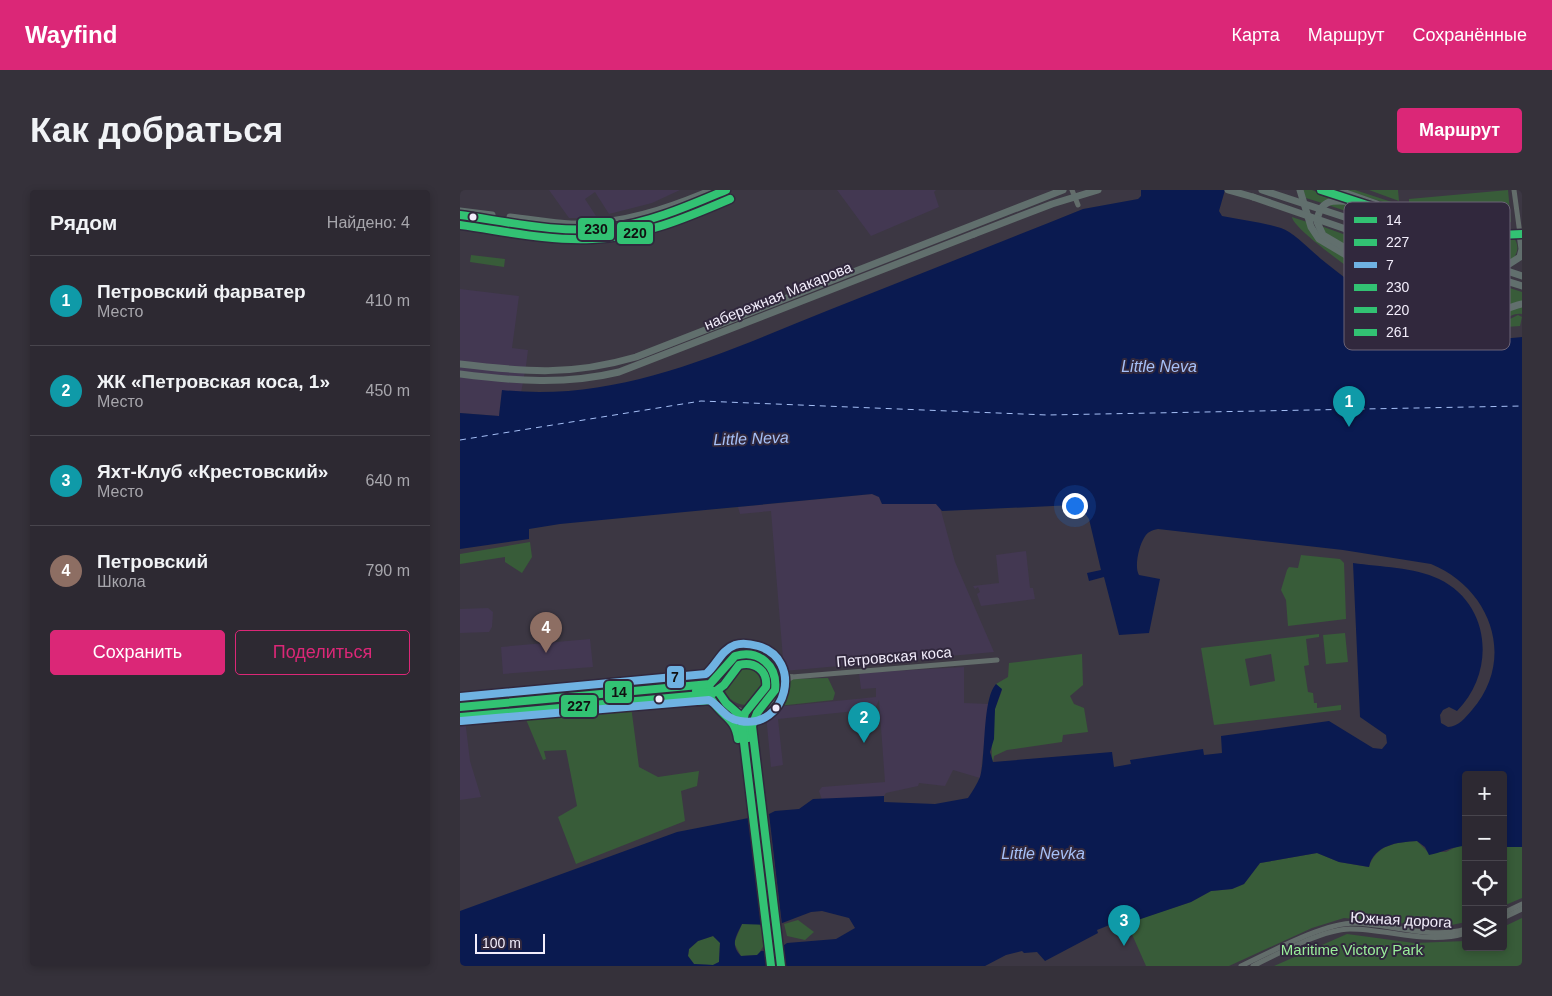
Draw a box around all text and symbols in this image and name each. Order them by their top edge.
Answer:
text: Wayfind [25,21,117,48]
text: Карта [1232,25,1280,45]
text: Маршрут [1308,25,1384,45]
text: Сохранённые [1412,25,1527,45]
button: Маршрут [1397,108,1522,153]
text: Как добраться [30,110,283,149]
legend [1344,202,1510,350]
text: Рядом [50,211,117,234]
unlabelled marker [468,212,478,222]
text: 14 [1386,212,1402,228]
text: Найдено: 4 [327,214,410,231]
line badge: 230 [577,217,615,241]
text: 230 [584,221,608,237]
line badge: 220 [616,221,654,245]
text: 220 [623,225,647,241]
text: 227 [1386,234,1410,250]
text: 7 [1386,257,1394,273]
street label: набережная Макарова [701,258,855,333]
text: 230 [1386,279,1410,295]
text: Петровский фарватер [97,281,306,302]
text: 1 [62,292,70,309]
text: 410 m [366,292,410,309]
text: 220 [1386,302,1410,318]
text: Место [97,303,143,320]
text: 261 [1386,324,1410,340]
water label: Little Neva [1121,358,1197,375]
text: ЖК «Петровская коса, 1» [97,371,330,392]
text: 2 [62,382,70,399]
text: 450 m [366,382,410,399]
pin: 1 [1333,386,1365,427]
text: Место [97,393,143,410]
water label: Little Neva [713,429,789,448]
text: Яхт-Клуб «Крестовский» [97,461,328,482]
text: 3 [62,472,70,489]
text: 640 m [366,472,410,489]
text: Место [97,483,143,500]
your location [1062,493,1088,519]
text: Петровский [97,551,208,572]
text: 4 [62,562,70,579]
text: 790 m [366,562,410,579]
text: Школа [97,573,146,590]
pin: 4 [530,612,562,653]
button: Сохранить [50,630,225,675]
button: Поделиться [235,630,410,675]
street label: Петровская коса [835,643,953,670]
line badge: 7 [666,665,685,689]
text: 7 [671,669,679,685]
line badge: 14 [604,680,633,704]
text: 14 [611,684,627,700]
line badge: 227 [560,694,598,718]
unlabelled marker [654,694,664,704]
text: 227 [567,698,591,714]
pin: 2 [848,702,880,743]
unlabelled marker [771,703,781,713]
map controls [1462,771,1507,951]
button: + [1462,771,1507,816]
button: − [1462,816,1507,861]
water label: Little Nevka [1001,845,1085,862]
button: locate [1462,861,1507,906]
pin: 3 [1108,905,1140,946]
button: layers [1462,906,1507,951]
street label: Южная дорога [1350,908,1453,931]
scale bar [475,931,545,954]
text: 100 m [482,935,521,951]
park label: Maritime Victory Park [1281,941,1424,958]

